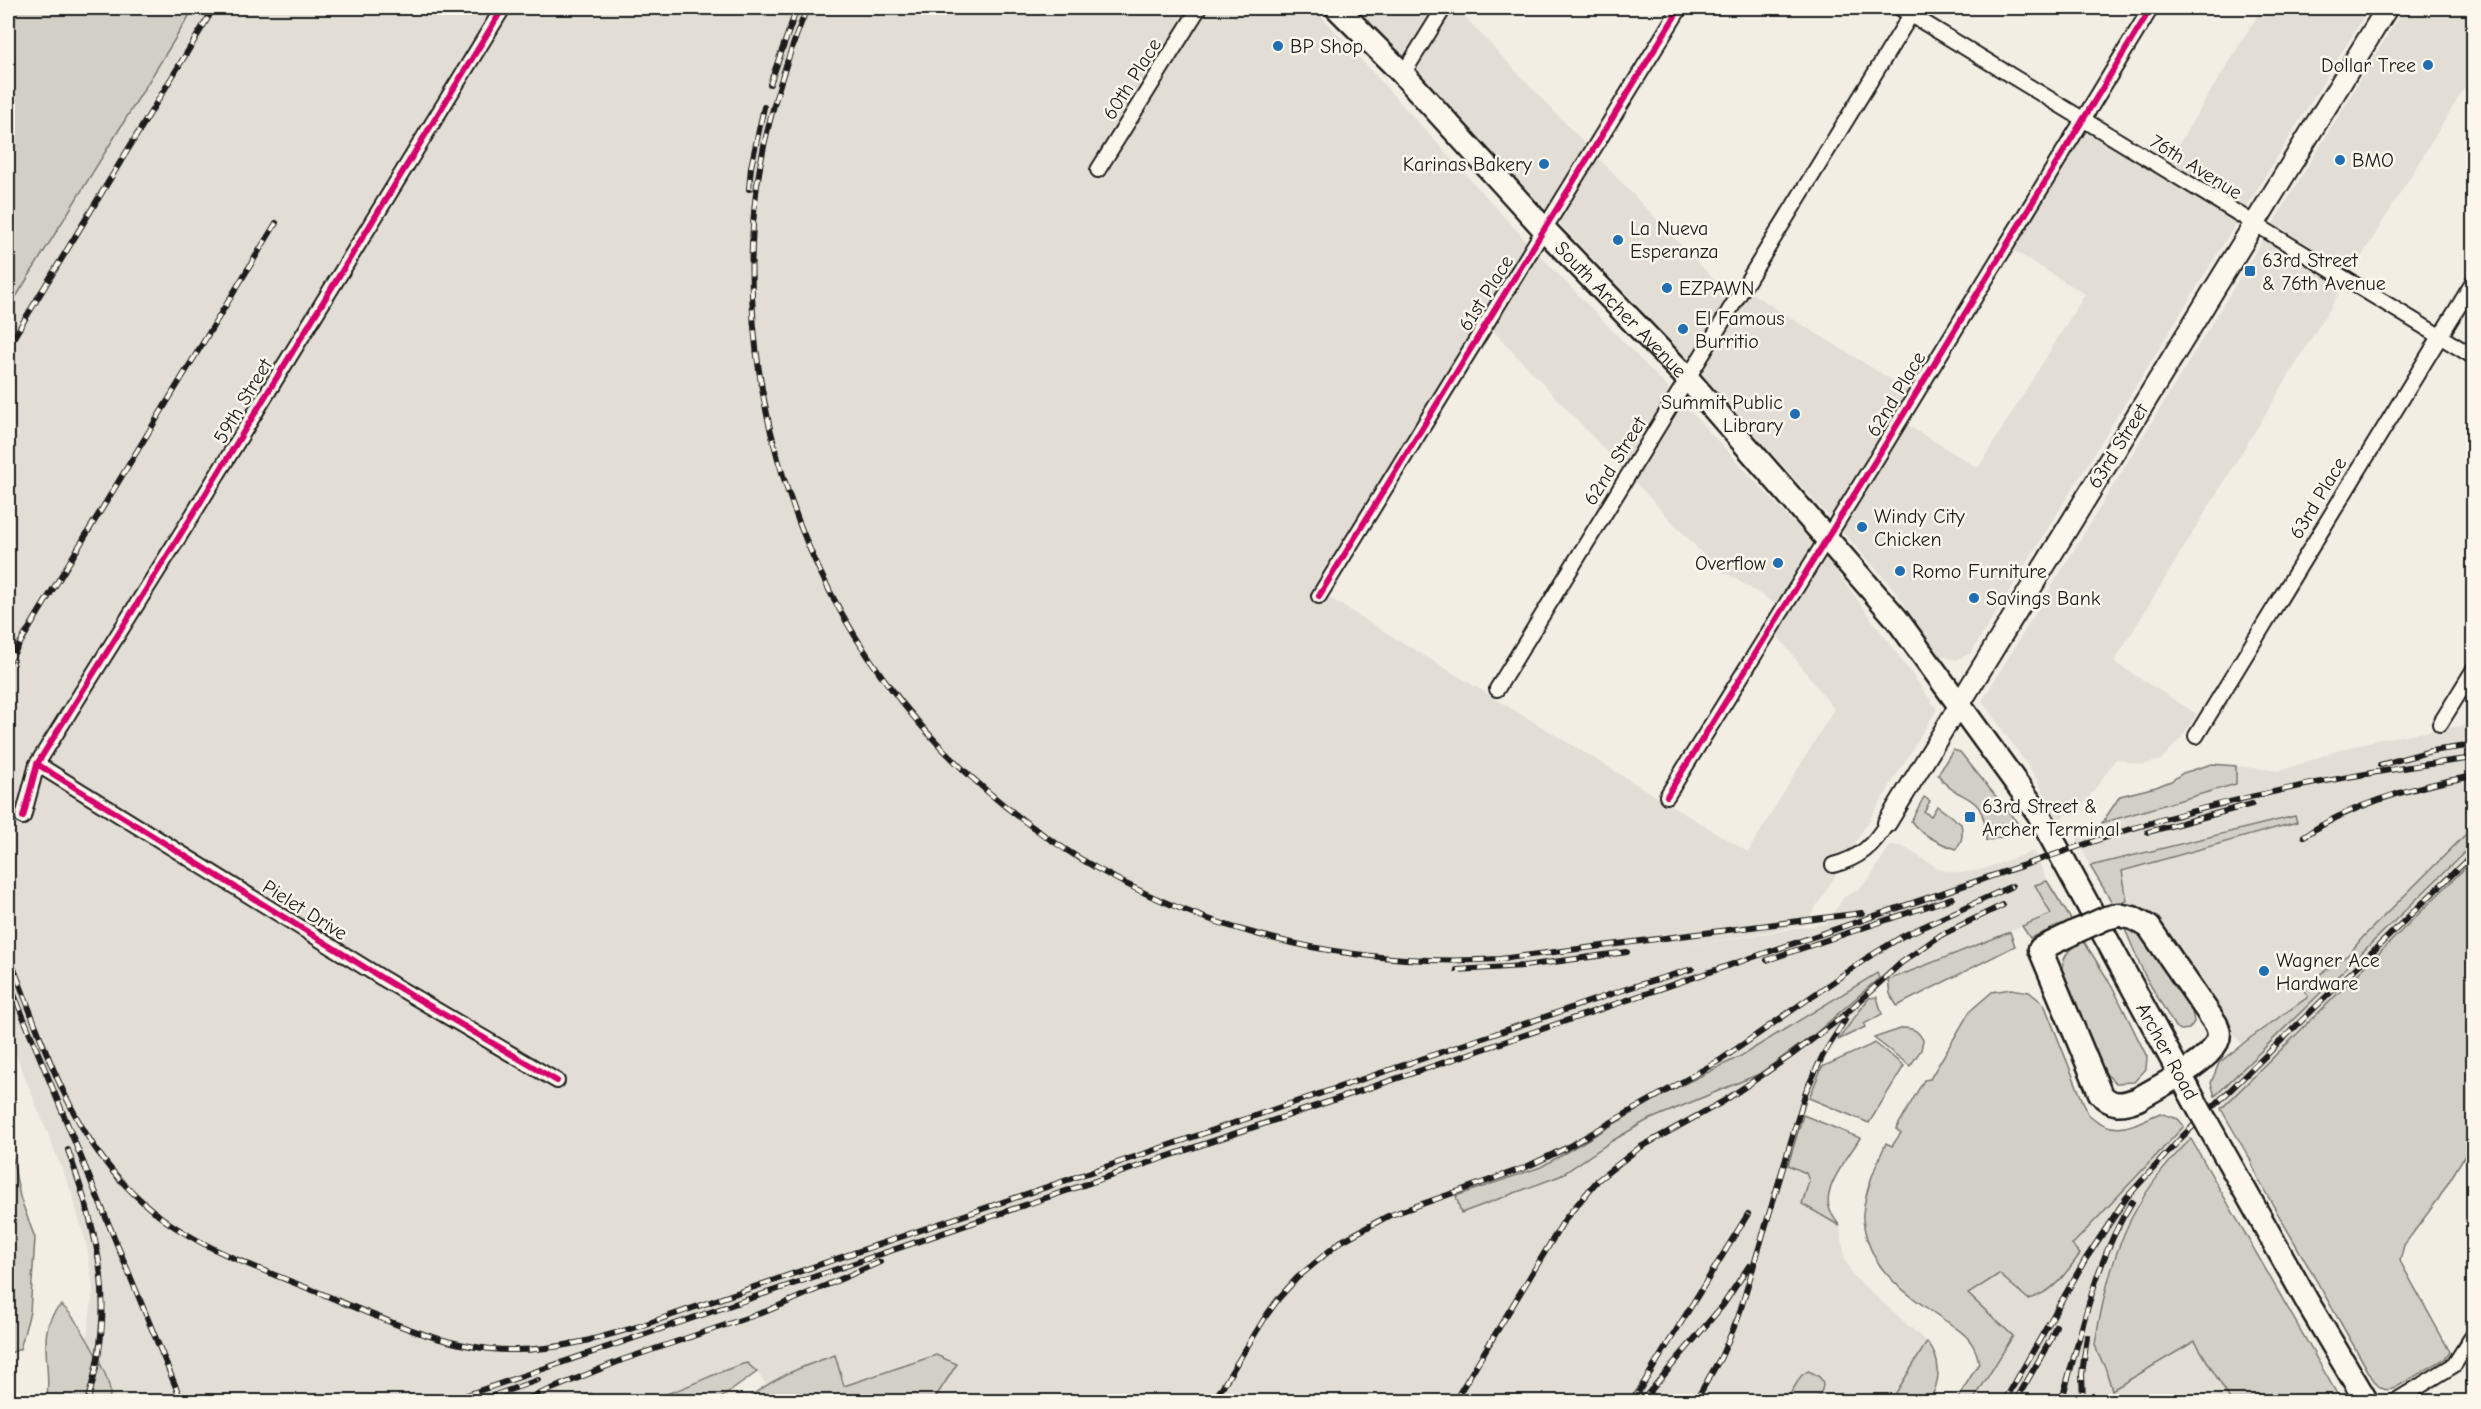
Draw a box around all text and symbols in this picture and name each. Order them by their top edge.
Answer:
street label: 60th Place [1098,34,1166,124]
place label: BP Shop [1290,35,1363,58]
marker: BP Shop [1271,39,1285,53]
place label: Dollar Tree [2321,54,2416,77]
marker: Dollar Tree [2421,58,2435,72]
street label: 76th Avenue [2146,130,2246,204]
place label: BMO [2352,149,2394,172]
place label: Karinas Bakery [1403,153,1532,176]
marker: BMO [2333,153,2347,167]
marker: Karinas Bakery [1537,157,1551,171]
place label: La Nueva Esperanza [1630,217,1719,263]
marker: La Nueva Esperanza [1611,233,1625,247]
street label: South Archer Avenue [1550,236,1692,382]
place label: 63rd Street & 76th Avenue [2262,249,2386,295]
street label: 61st Place [1454,251,1518,335]
marker: 63rd Street & 76th Avenue [2243,264,2257,278]
place label: EZPAWN [1679,277,1754,300]
marker: EZPAWN [1660,281,1674,295]
place label: El Famous Burritio [1695,307,1785,353]
marker: El Famous Burritio [1676,322,1690,336]
street label: 62nd Place [1862,347,1930,441]
street label: 59th Street [209,353,278,447]
place label: Summit Public Library [1661,391,1783,437]
street label: 63rd Street [2083,398,2154,493]
marker: Summit Public Library [1788,407,1802,421]
street label: 62nd Street [1579,412,1652,509]
street label: 63rd Place [2285,453,2351,543]
place label: Windy City Chicken [1874,505,1965,551]
marker: Windy City Chicken [1855,520,1869,534]
place label: Overflow [1695,552,1766,575]
marker: Overflow [1771,556,1785,570]
place label: Romo Furniture [1912,560,2047,583]
marker: Romo Furniture [1893,564,1907,578]
place label: Savings Bank [1986,587,2101,610]
marker: Savings Bank [1967,591,1981,605]
place label: 63rd Street & Archer Terminal [1982,795,2120,841]
marker: 63rd Street & Archer Terminal [1963,810,1977,824]
street label: Pielet Drive [258,875,352,945]
place label: Wagner Ace Hardware [2276,949,2380,995]
marker: Wagner Ace Hardware [2257,964,2271,978]
street label: Archer Road [2132,999,2203,1104]

